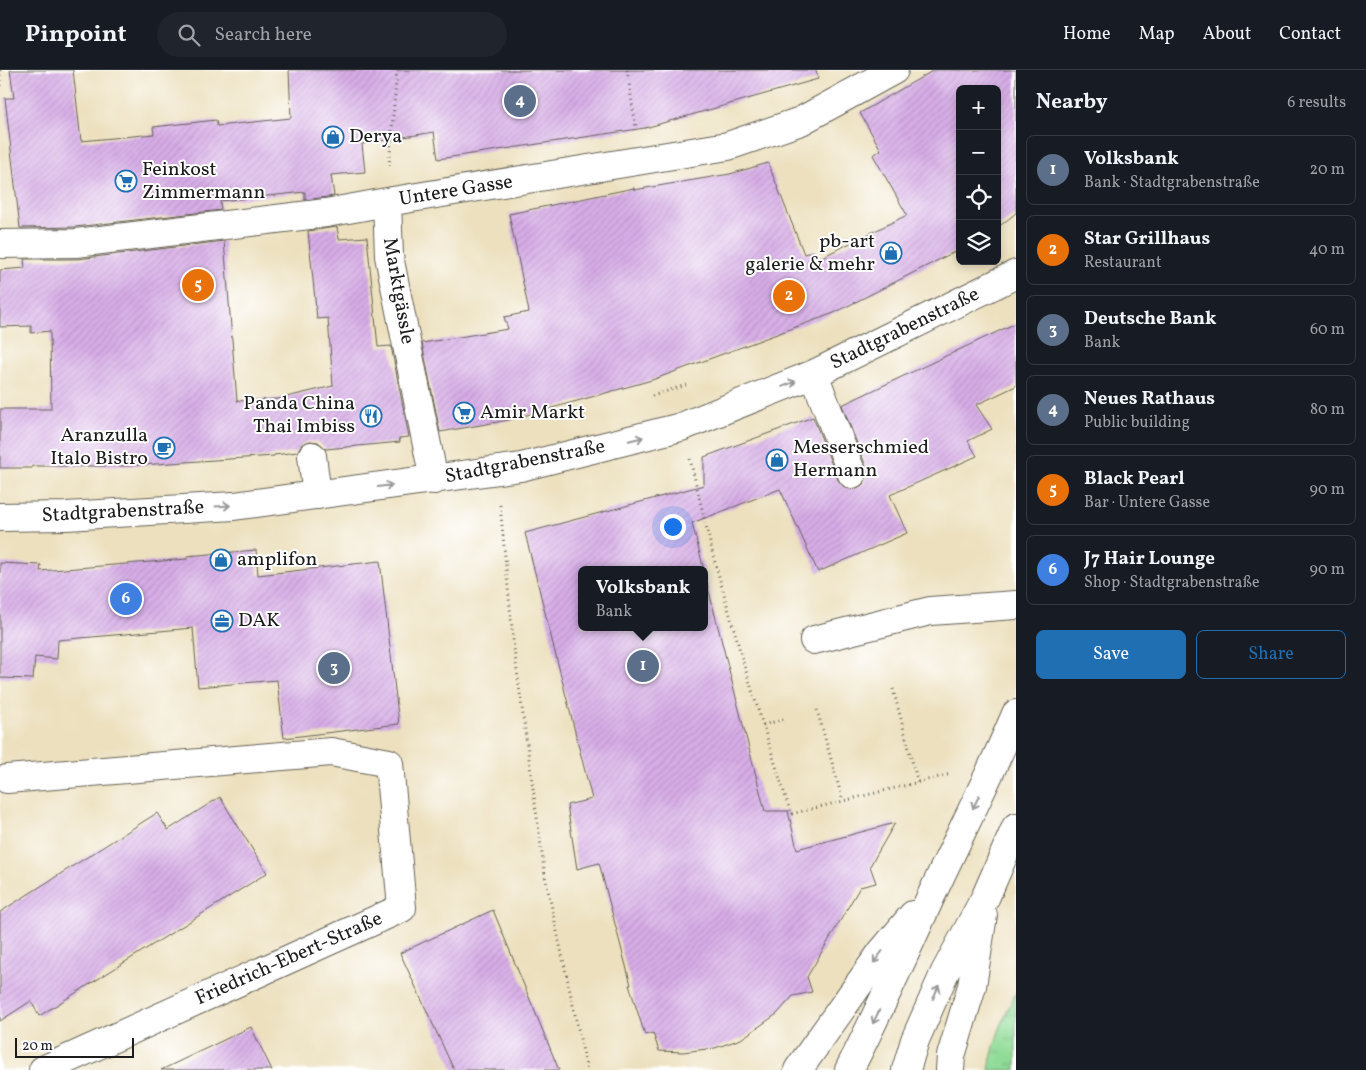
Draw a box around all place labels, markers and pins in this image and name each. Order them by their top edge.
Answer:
pin: 4 [504,82,536,120]
place label: Derya [349,123,402,151]
shop icon: Derya [321,125,345,149]
place label: Feinkost Zimmermann [142,156,265,207]
supermarket icon: Feinkost Zimmermann [114,169,138,193]
place label: pb-art galerie & mehr [745,228,875,279]
shop icon: pb-art galerie & mehr [879,241,903,265]
pin: 5 [182,266,214,304]
pin: 2 [773,277,805,315]
place label: Panda China Thai Imbiss [243,390,355,441]
place label: Amir Markt [480,399,585,427]
supermarket icon: Amir Markt [452,401,476,425]
restaurant icon: Panda China Thai Imbiss [359,404,383,428]
place label: Aranzulla Italo Bistro [50,422,148,473]
place label: Messerschmied Hermann [793,434,929,485]
cafe icon: Aranzulla Italo Bistro [152,436,176,460]
shop icon: Messerschmied Hermann [765,448,789,472]
place label: amplifon [237,546,317,574]
shop icon: amplifon [209,548,233,572]
pin: 6 [110,580,142,618]
place label: DAK [238,607,280,635]
office icon: DAK [210,609,234,633]
pin: 1 [627,647,659,685]
pin: 3 [318,649,350,687]

